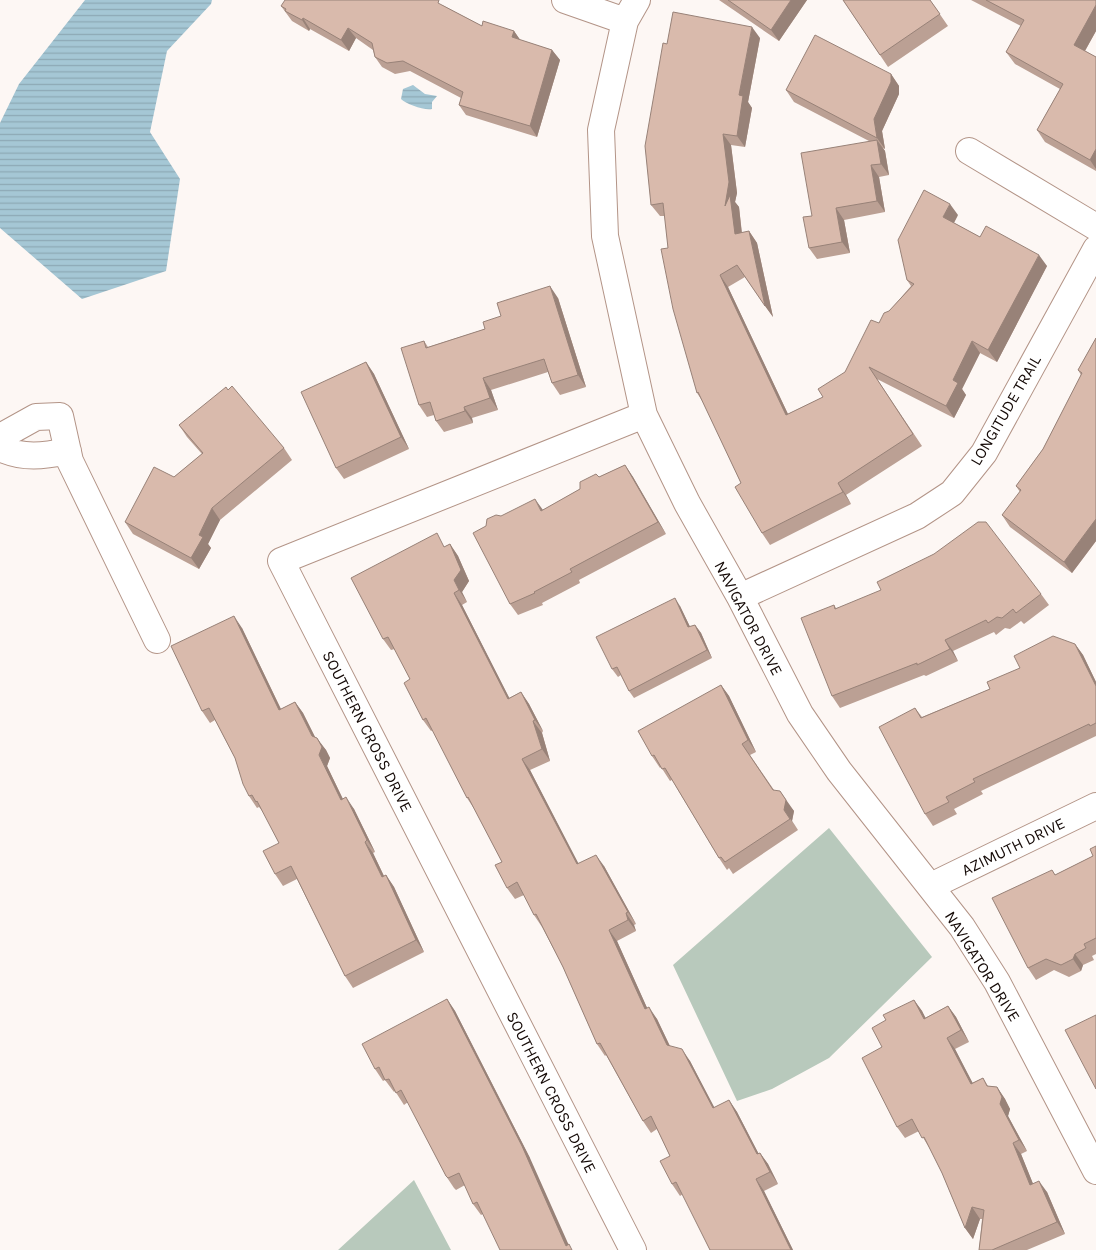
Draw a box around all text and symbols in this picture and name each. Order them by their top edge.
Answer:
street label: LONGITUDE TRAIL [966,351,1045,469]
street label: NAVIGATOR DRIVE [710,558,787,679]
street label: SOUTHERN CROSS DRIVE [319,647,417,815]
street label: AZIMUTH DRIVE [959,813,1068,880]
street label: NAVIGATOR DRIVE [941,907,1024,1025]
street label: SOUTHERN CROSS DRIVE [503,1008,601,1176]

